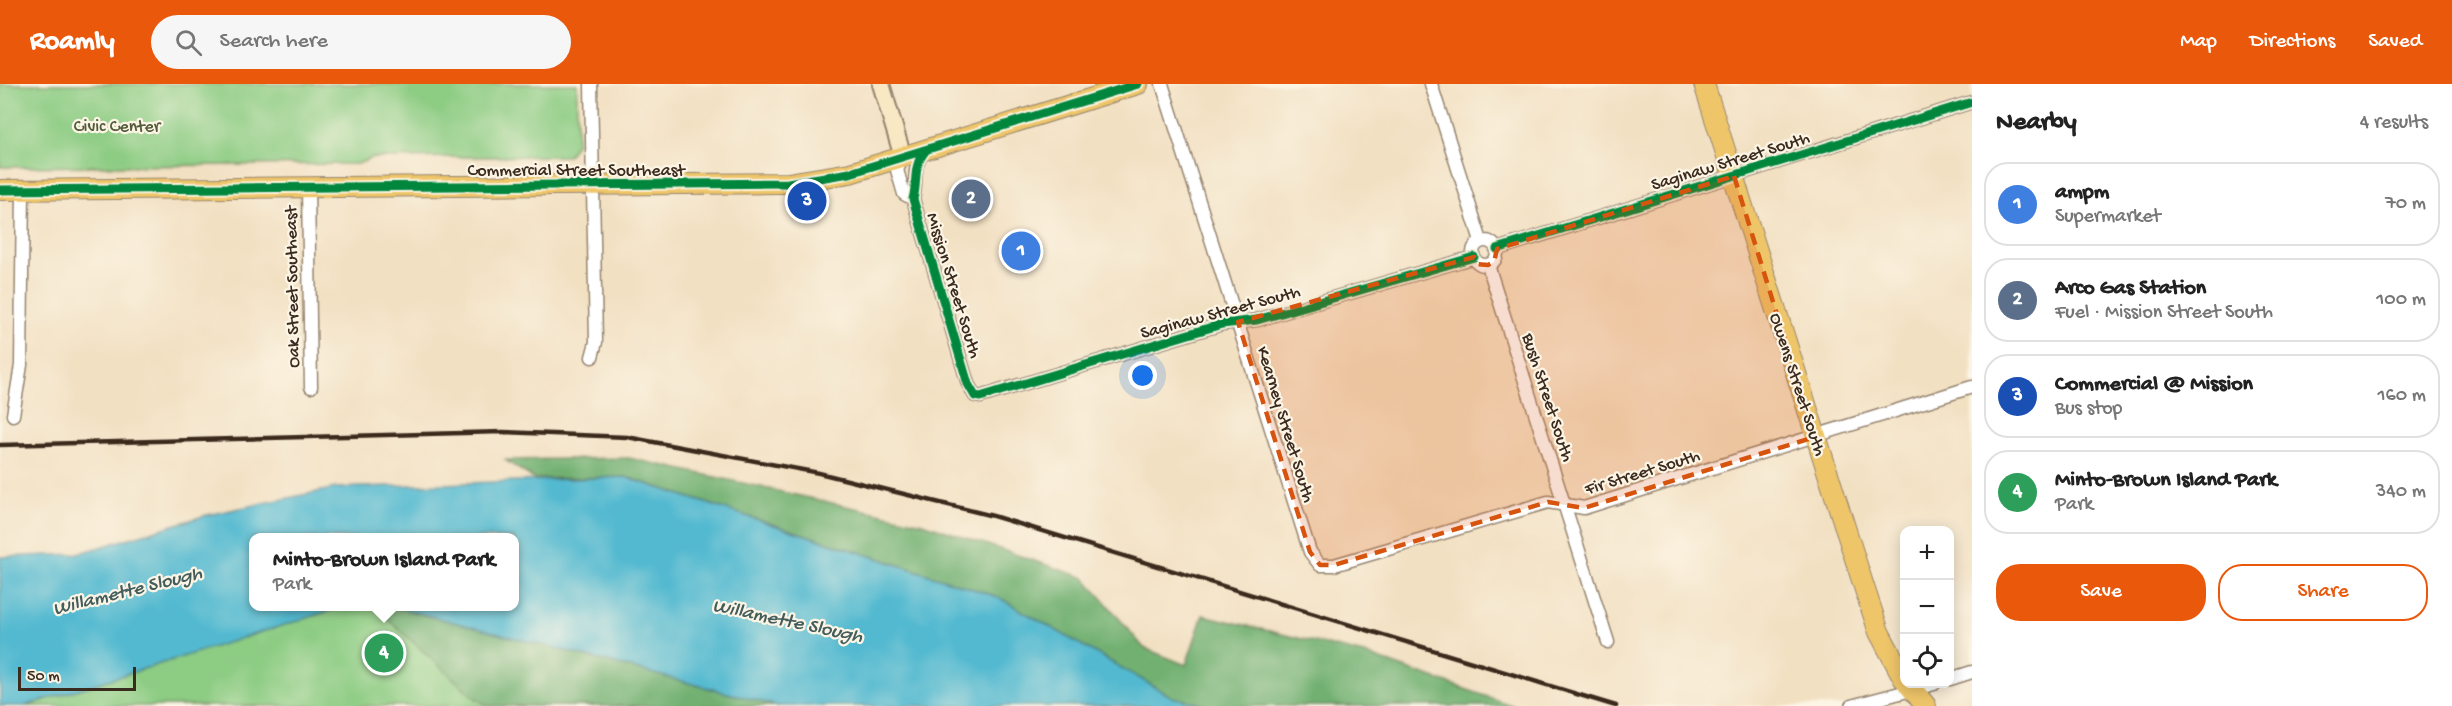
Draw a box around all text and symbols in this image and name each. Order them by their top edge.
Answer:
search box [151,15,571,69]
text: Roamly [30,26,115,59]
icon: search [172,26,205,59]
text: Search here [220,29,328,55]
text: Map [2180,30,2217,55]
text: Directions [2250,30,2335,55]
text: Saved [2368,30,2422,55]
text: Nearby [1996,108,2077,139]
text: 4 results [2360,112,2428,135]
park label: Civic Center [74,117,162,138]
street label: Saginaw Street South [1649,128,1813,197]
street label: Commercial Street Southeast [467,161,686,182]
pin: 2 [952,176,990,222]
pin: 3 [788,178,826,224]
text: ampm [2055,180,2109,206]
text: 1 [2013,193,2022,216]
text: 70 m [2385,193,2426,216]
street label: Oak Street Southeast [282,204,305,368]
text: Supermarket [2055,206,2161,229]
street label: Mission Street South [920,210,985,361]
pin: 1 [1002,228,1040,274]
text: Arco Gas Station [2055,276,2206,302]
street label: Saginaw Street South [1138,282,1303,345]
text: 2 [2013,289,2022,312]
text: 100 m [2376,289,2426,312]
text: Fuel · Mission Street South [2055,302,2273,325]
street label: Owens Street South [1764,311,1830,459]
street label: Bush Street South [1516,330,1577,465]
street label: Kearney Street South [1251,344,1318,506]
your location [1128,361,1157,390]
text: Commercial @ Mission [2055,372,2253,398]
text: 3 [2012,385,2023,408]
text: 160 m [2377,385,2426,408]
text: Bus stop [2055,398,2122,421]
street label: Fir Street South [1582,446,1703,501]
text: Minto-Brown Island Park [2055,468,2277,494]
text: 4 [2013,481,2022,504]
text: 340 m [2376,481,2426,504]
text: Park [2055,494,2093,517]
map controls [1900,526,1954,688]
button: + [1900,526,1954,580]
popup [249,533,519,611]
text: Minto-Brown Island Park [273,548,495,574]
water label: Willamette Slough [51,563,205,622]
button: Save [1996,564,2206,621]
button: Share [2218,564,2428,621]
text: Park [273,574,311,597]
button: − [1900,580,1954,634]
water label: Willamette Slough [710,595,865,650]
pin: 4 [364,630,404,676]
button: locate [1900,634,1954,688]
scale bar [18,664,136,692]
text: 50 m [27,668,60,687]

